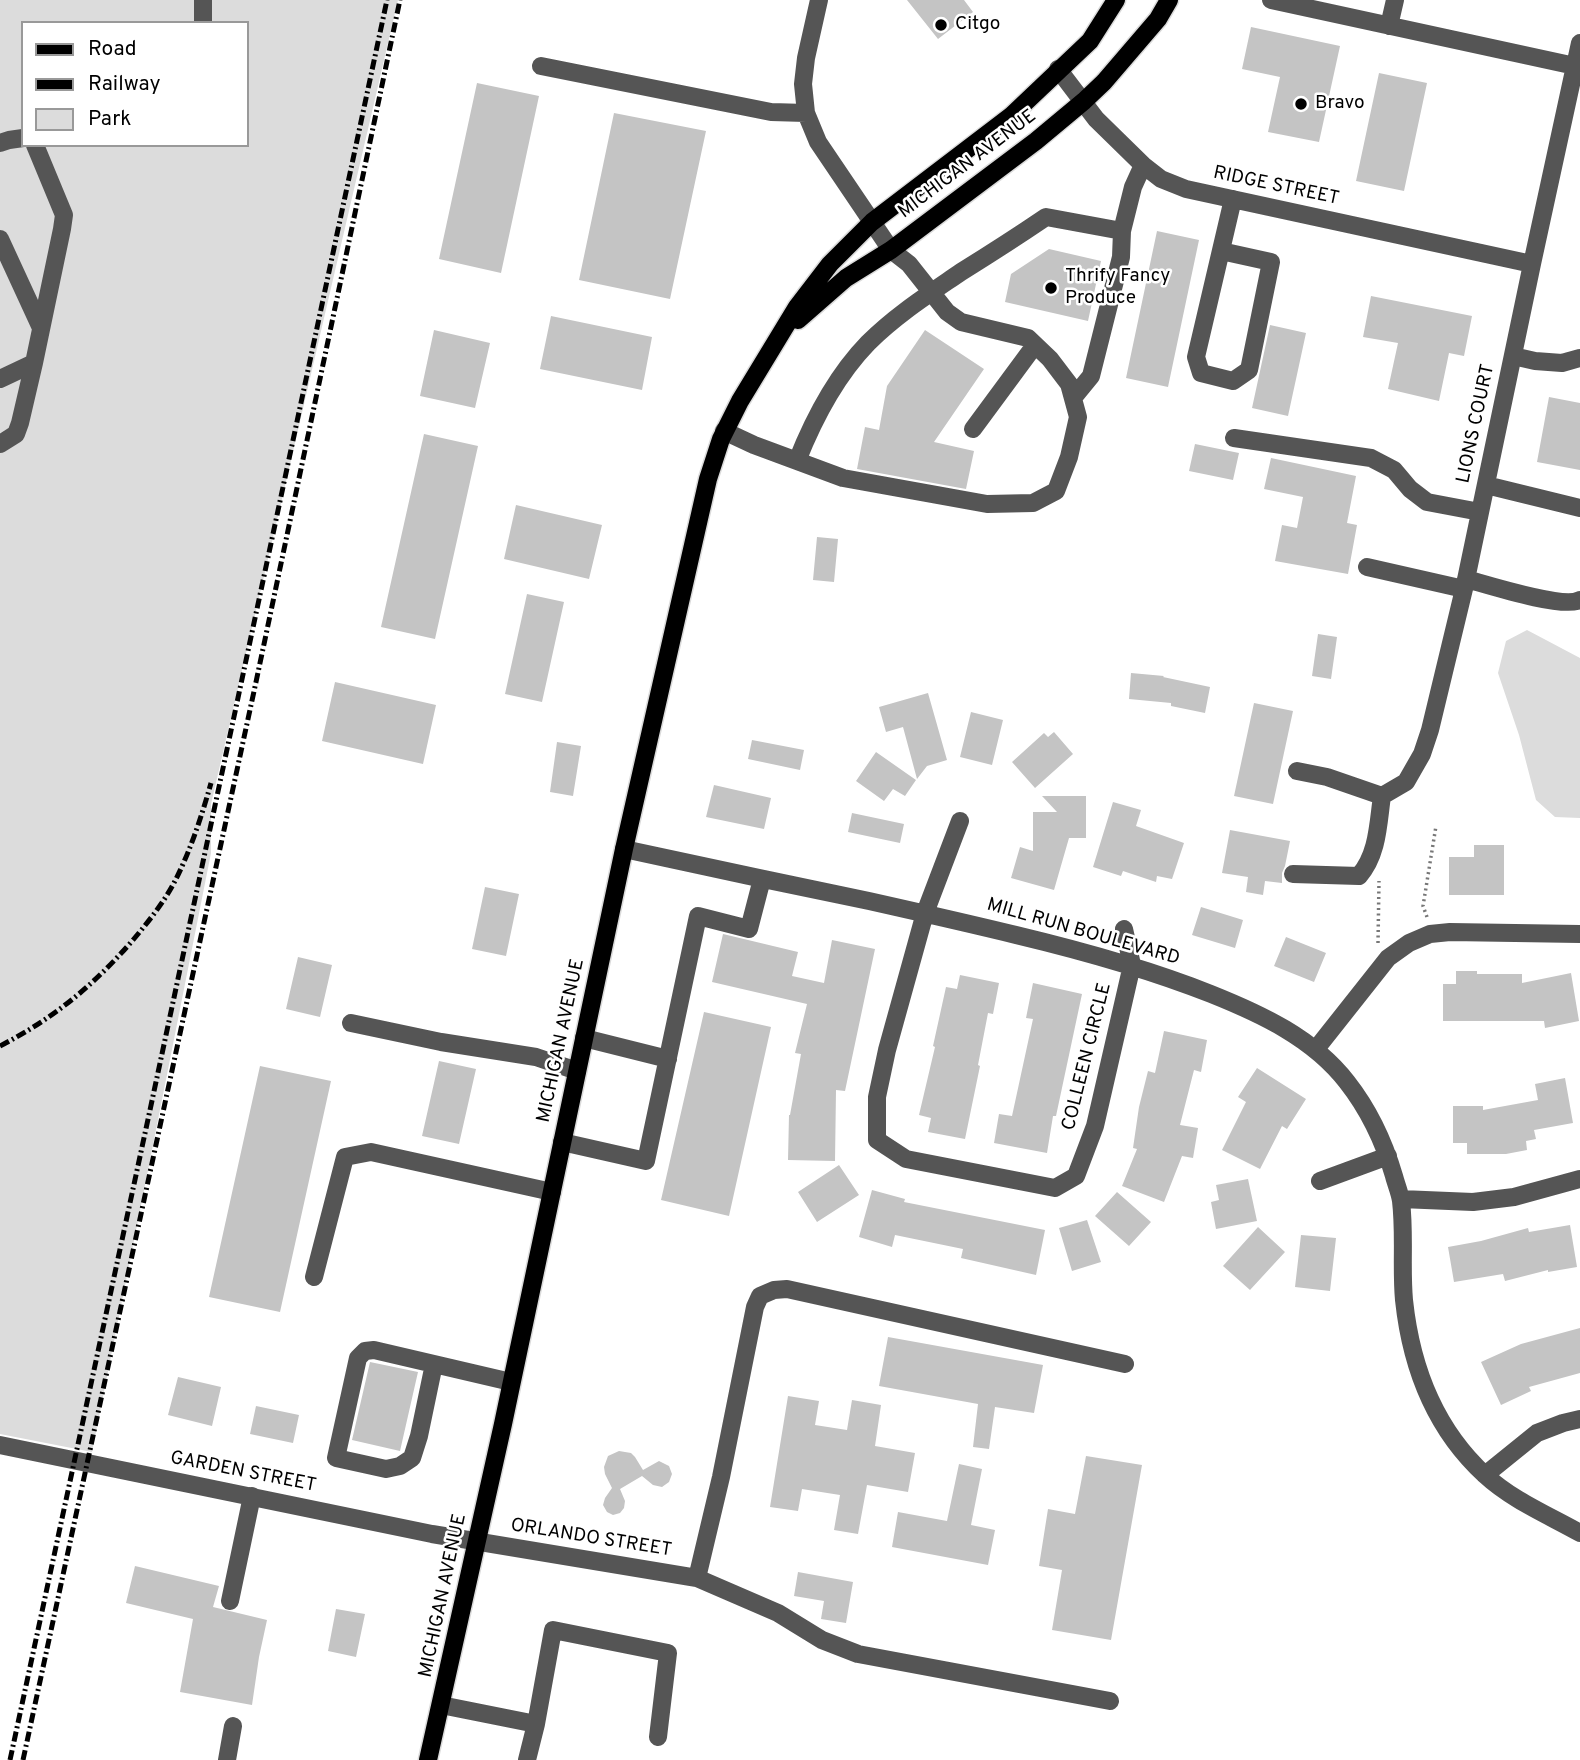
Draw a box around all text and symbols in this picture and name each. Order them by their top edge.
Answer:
place label: Citgo [955,14,1000,36]
marker: Citgo [933,17,949,33]
legend [21,21,248,147]
text: Road [88,36,137,63]
text: Railway [88,71,161,98]
place label: Bravo [1315,93,1365,115]
marker: Bravo [1293,96,1309,112]
text: Park [88,106,131,133]
street label: MICHIGAN AVENUE [895,106,1041,224]
street label: RIDGE STREET [1211,163,1341,211]
place label: Thrify Fancy Produce [1065,266,1170,310]
marker: Thrify Fancy Produce [1043,280,1059,296]
street label: LIONS COURT [1453,362,1501,486]
street label: MILL RUN BOULEVARD [984,895,1182,971]
street label: MICHIGAN AVENUE [534,957,590,1125]
street label: COLLEEN CIRCLE [1059,981,1117,1133]
street label: GARDEN STREET [168,1448,318,1498]
street label: MICHIGAN AVENUE [416,1512,472,1680]
street label: ORLANDO STREET [509,1515,673,1563]

